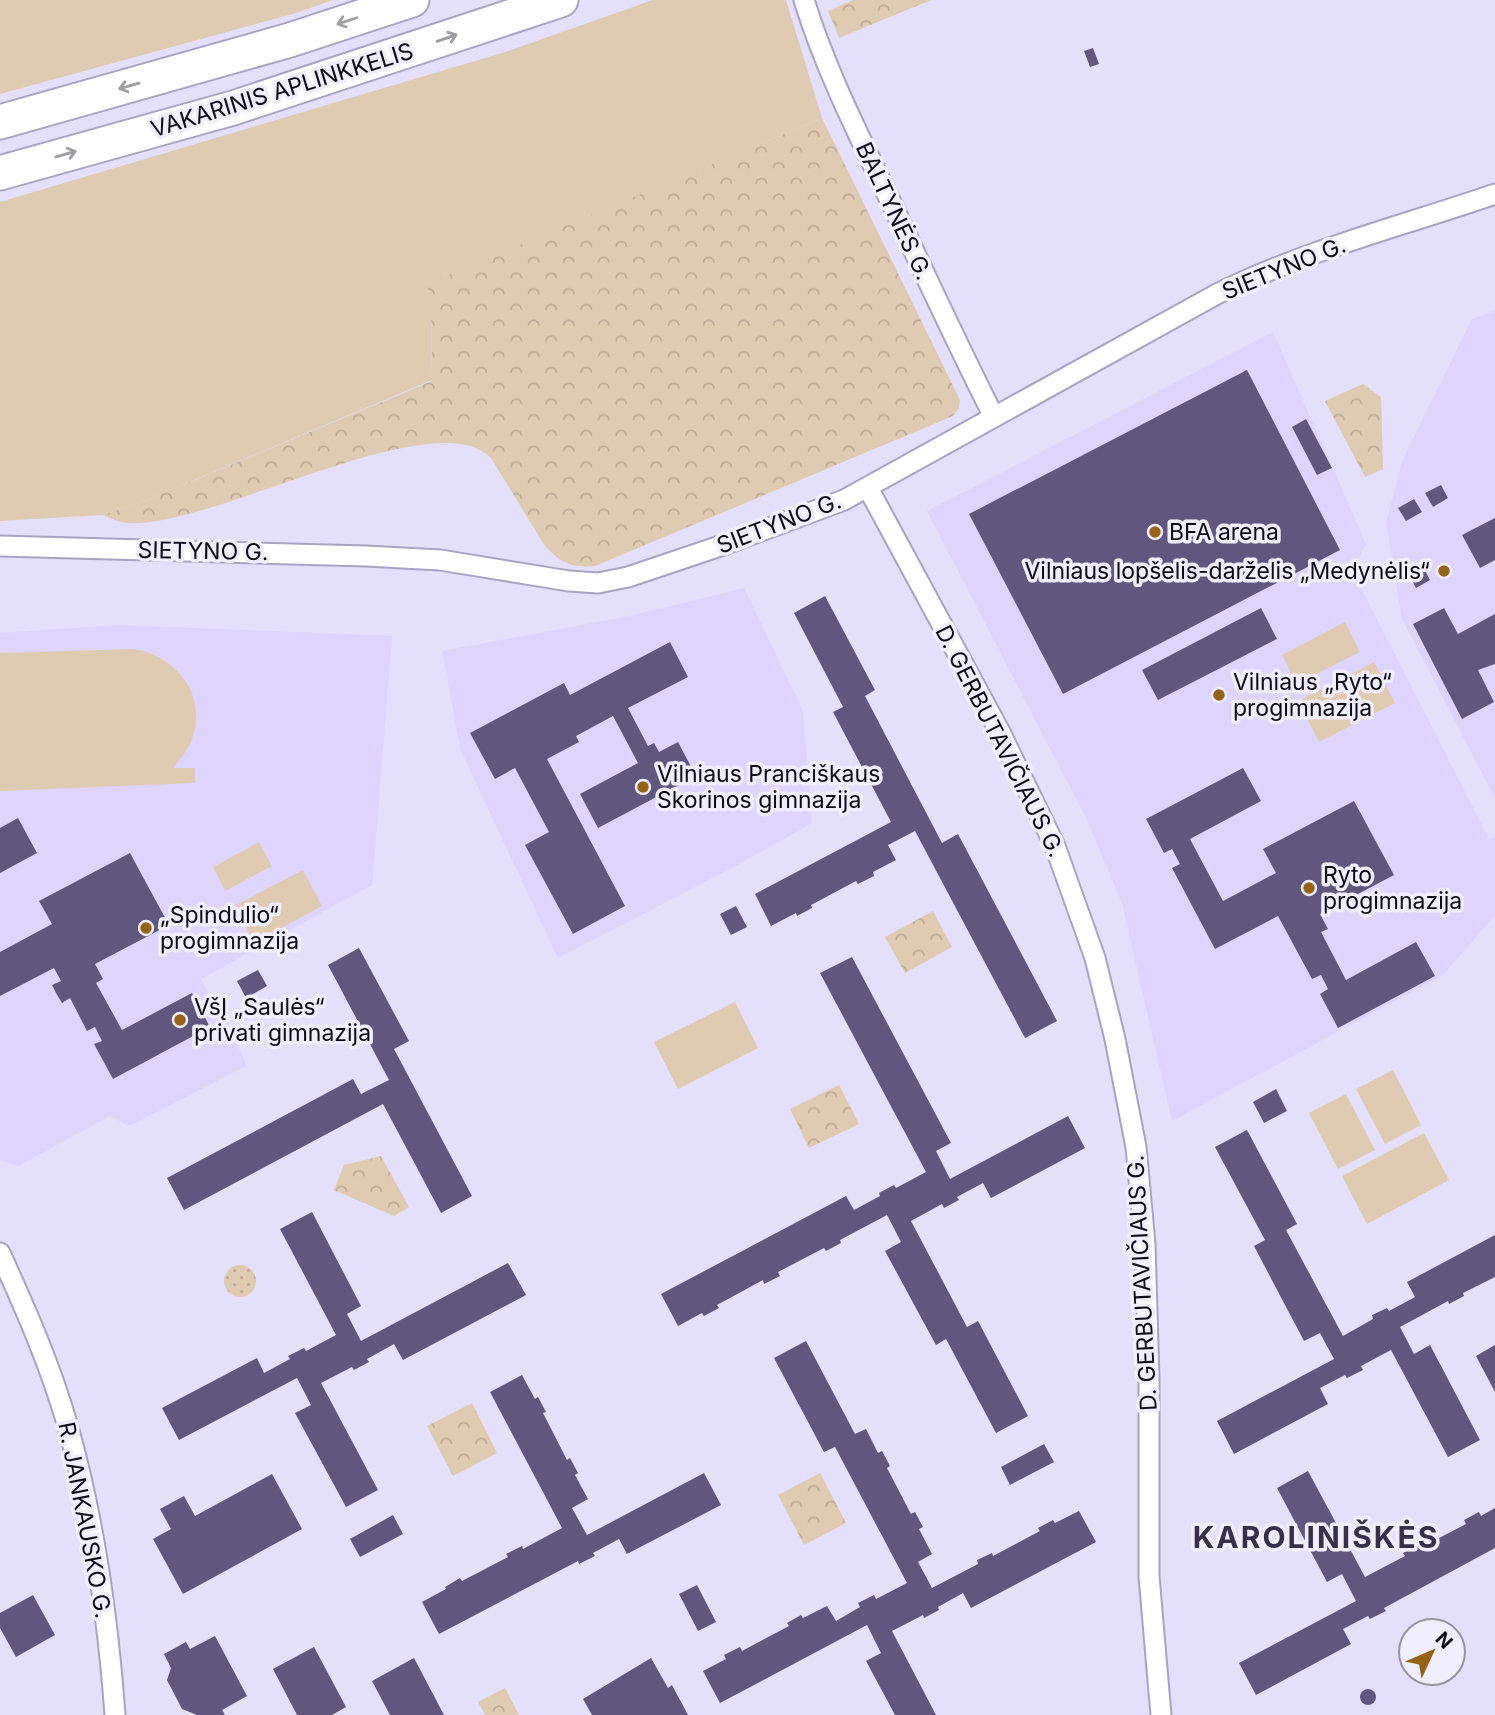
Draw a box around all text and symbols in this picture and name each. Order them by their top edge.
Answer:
one-way arrow [337,16,359,28]
one-way arrow [436,31,458,43]
street label: VAKARINIS APLINKKELIS [147,37,417,143]
one-way arrow [118,80,140,93]
street label: BALTYNĖS G. [850,138,938,284]
one-way arrow [55,147,77,160]
street label: SIETYNO G. [1218,231,1350,305]
street label: SIETYNO G. [713,486,845,560]
place label: BFA arena [1169,518,1279,546]
marker: BFA arena [1147,524,1163,540]
street label: SIETYNO G. [137,536,269,566]
place label: Vilniaus lopšelis-darželis „Medynėlis“ [1024,557,1430,585]
marker: Vilniaus lopšelis-darželis „Medynėlis“ [1436,563,1452,579]
street label: D. GERBUTAVIČIAUS G. [929,620,1071,862]
place label: Vilniaus „Ryto“ progimnazija [1233,668,1392,722]
marker: Vilniaus „Ryto“ progimnazija [1211,687,1227,703]
place label: Vilniaus Pranciškaus Skorinos gimnazija [657,760,880,814]
marker: Vilniaus Pranciškaus Skorinos gimnazija [635,779,651,795]
place label: Ryto progimnazija [1323,861,1462,915]
marker: Ryto progimnazija [1301,880,1317,896]
place label: „Spindulio“ progimnazija [160,901,299,955]
marker: „Spindulio“ progimnazija [138,920,154,936]
place label: VšĮ „Saulės“ privati gimnazija [194,993,371,1047]
marker: VšĮ „Saulės“ privati gimnazija [172,1012,188,1028]
street label: D. GERBUTAVIČIAUS G. [1121,1154,1163,1412]
street label: R. JANKAUSKO G. [52,1420,118,1620]
district label: KAROLINIŠKĖS [1193,1519,1439,1555]
north arrow [1397,1617,1467,1687]
text: N [1431,1627,1457,1654]

